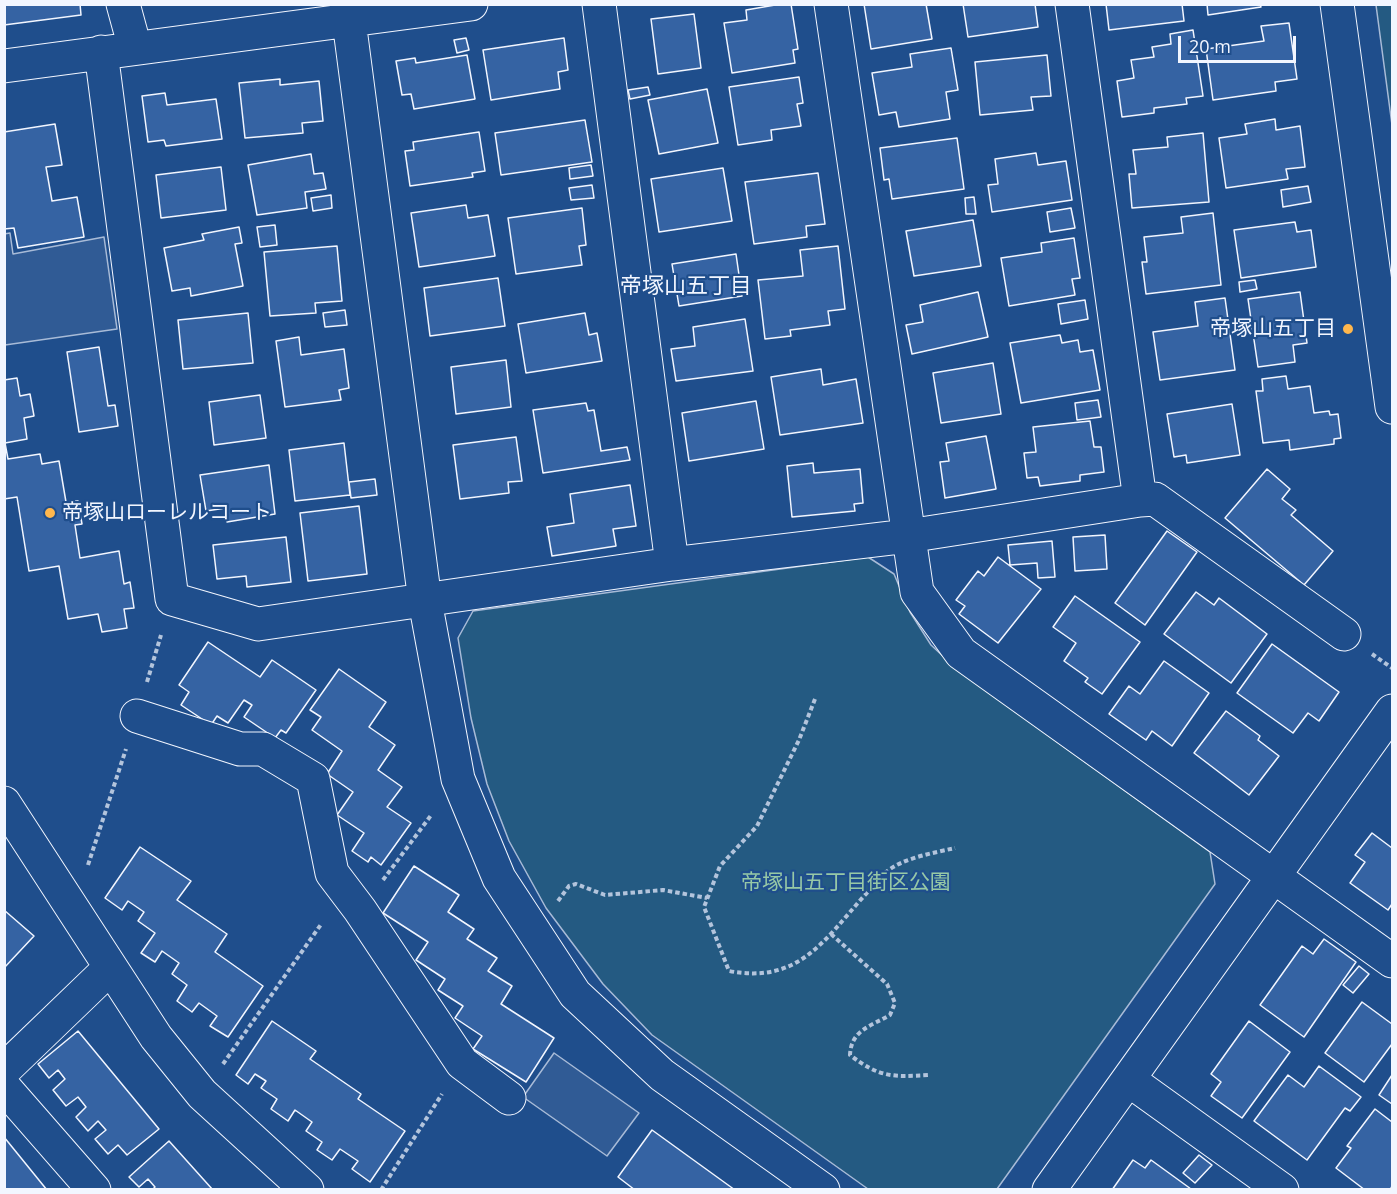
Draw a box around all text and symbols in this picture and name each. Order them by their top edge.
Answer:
scale bar [1181,24,1300,62]
text: 20 m [1189,34,1231,58]
district label: 帝塚山五丁目 [620,274,752,300]
place label: 帝塚山五丁目 [1210,316,1336,342]
marker: 帝塚山五丁目 [1341,322,1355,336]
place label: 帝塚山ローレルコート [62,500,272,526]
marker: 帝塚山ローレルコート [43,506,57,520]
park label: 帝塚山五丁目街区公園 [741,870,951,896]

